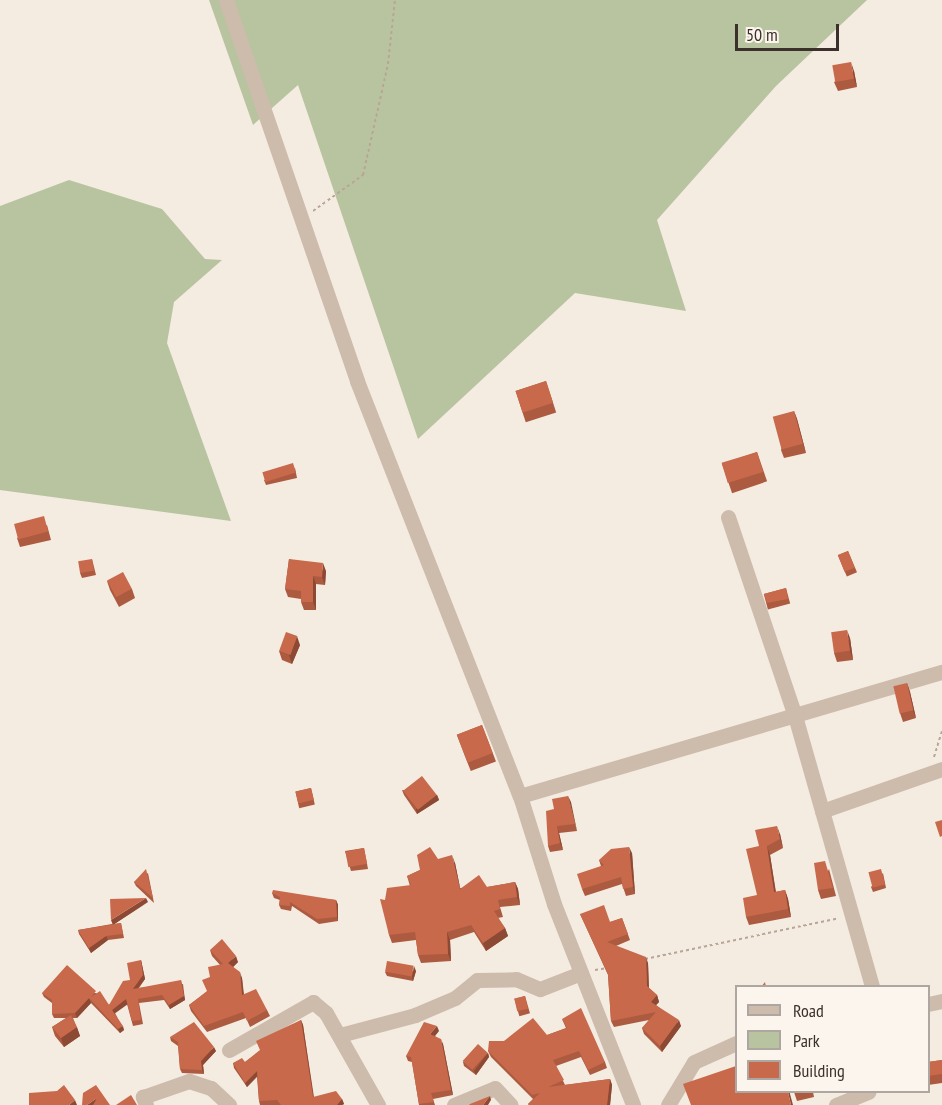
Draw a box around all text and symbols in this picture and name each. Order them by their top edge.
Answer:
scale bar [738,12,842,50]
text: 50 m [746,23,778,46]
legend [735,985,930,1093]
text: Road [793,999,824,1022]
text: Park [793,1029,820,1052]
text: Building [793,1059,845,1082]

